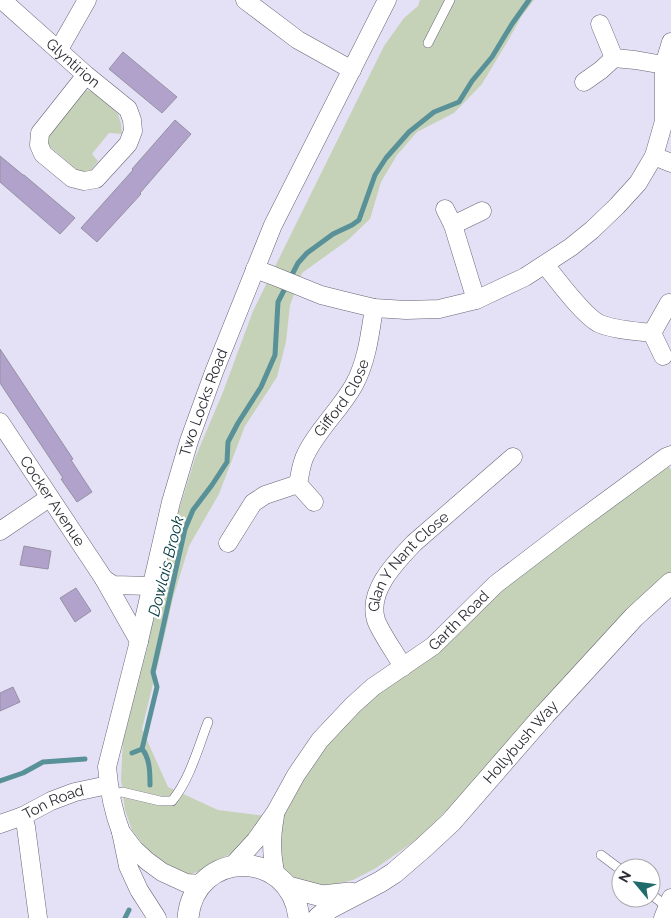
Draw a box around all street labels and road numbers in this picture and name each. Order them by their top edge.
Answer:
street label: Glyntirion [42,35,104,92]
street label: Two Locks Road [176,346,231,459]
street label: Gifford Close [310,357,373,440]
street label: Cocker Avenue [16,453,89,550]
street label: Glan Y Nant Close [365,508,453,612]
street label: Garth Road [425,587,493,654]
street label: Hollybush Way [479,697,562,787]
street label: Ton Road [20,781,85,823]

